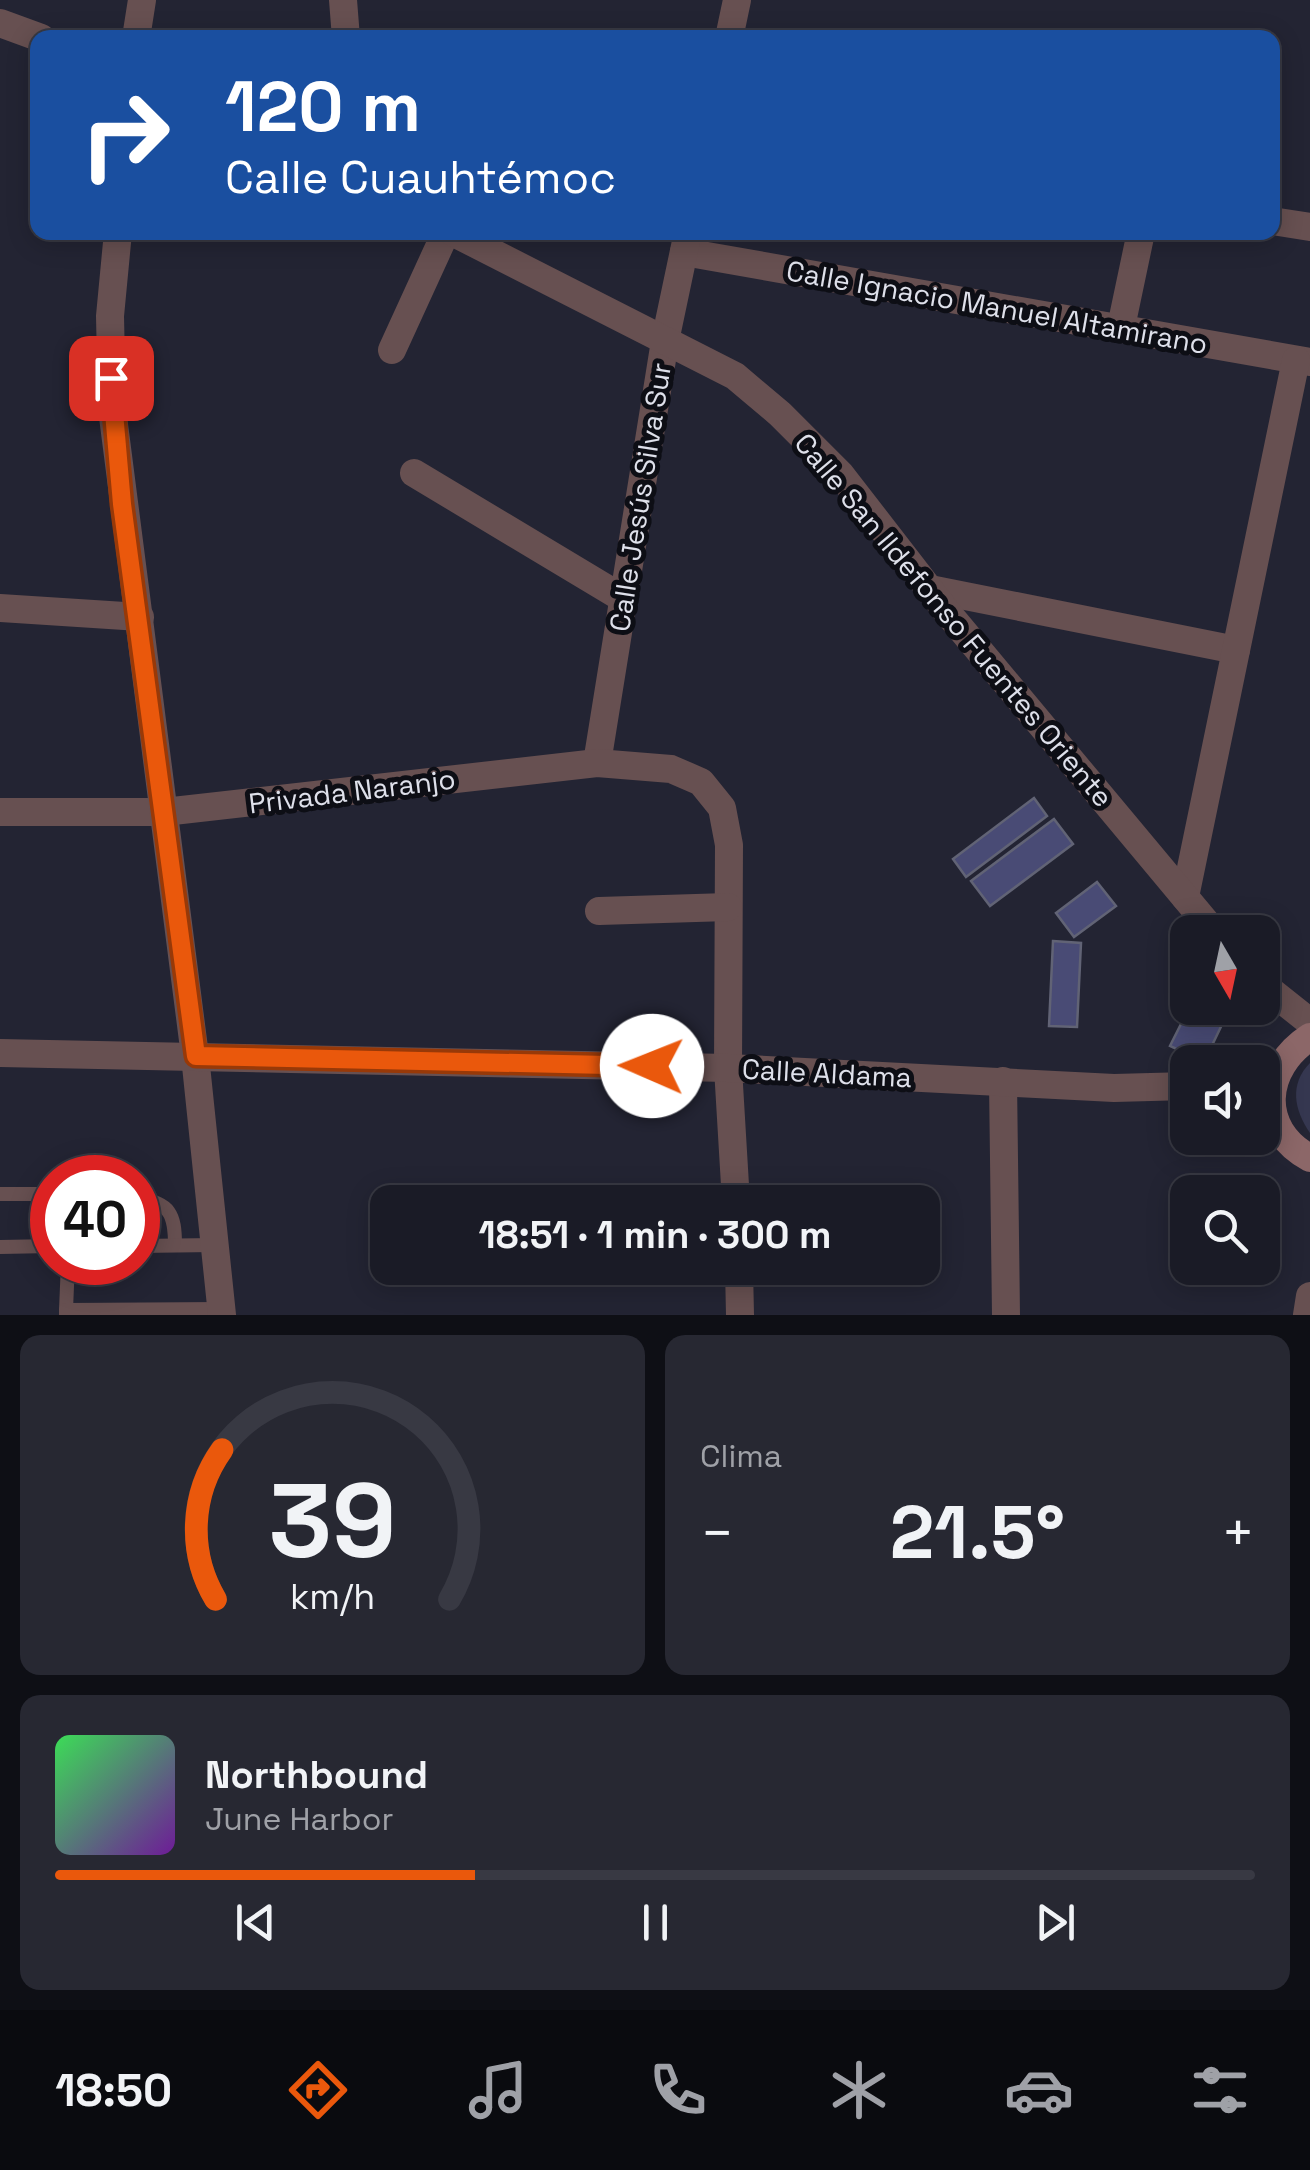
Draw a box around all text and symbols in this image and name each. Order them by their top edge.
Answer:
text: 120 m [225,62,421,151]
icon: right [60,70,190,200]
text: Calle Cuauhtémoc [225,149,616,206]
street label: Calle Ignacio Manuel Altamirano [784,252,1210,362]
pin [69,336,154,421]
icon: arrive [84,351,139,406]
street label: Calle Jesús Silva Sur [601,360,679,634]
street label: Calle San Ildefonso Fuentes Oriente [787,426,1121,814]
street label: Privada Naranjo [246,760,458,822]
north arrow [1170,915,1280,1025]
map controls [1170,915,1280,1285]
position arrow [600,1014,704,1118]
button: sound [1170,1045,1280,1155]
street label: Calle Aldama [741,1051,913,1095]
speed limit sign: 40 [30,1155,160,1285]
button: search [1170,1175,1280,1285]
text: 18:51 · 1 min · 300 m [478,1211,832,1259]
text: Clima [700,1436,782,1476]
text: 39 [269,1455,396,1587]
text: 21.5° [890,1484,1065,1580]
text: − [700,1498,734,1568]
text: + [1221,1498,1255,1568]
text: km/h [290,1574,375,1619]
text: Northbound [205,1751,428,1799]
text: June Harbor [205,1799,393,1839]
icon: previous [228,1895,283,1950]
icon: pause [628,1895,683,1950]
icon: next [1028,1895,1083,1950]
icon: directions [283,2055,353,2125]
icon: music [463,2055,533,2125]
icon: phone [643,2055,713,2125]
icon: climate [824,2055,894,2125]
icon: car [1004,2055,1074,2125]
icon: filters [1185,2055,1255,2125]
text: 18:50 [55,2062,172,2119]

